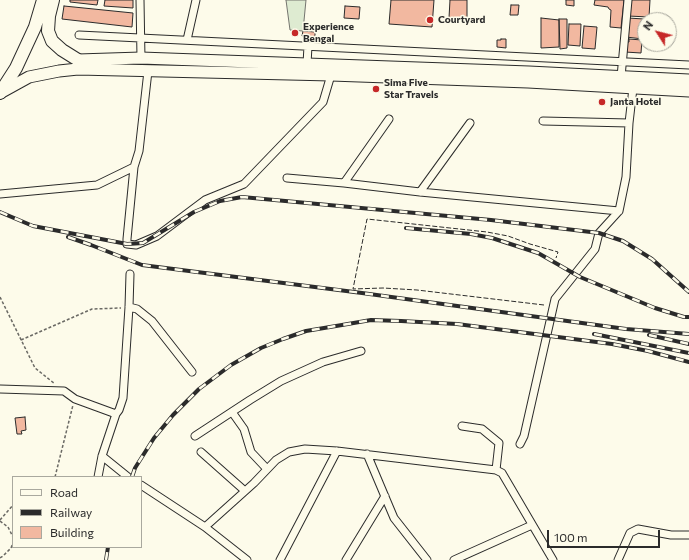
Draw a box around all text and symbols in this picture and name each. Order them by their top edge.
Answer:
north arrow [637,12,677,52]
place label: Courtyard [438,14,485,26]
marker: Courtyard [425,15,435,25]
text: N [640,18,655,32]
place label: Experience Bengal [303,21,354,44]
marker: Experience Bengal [290,28,300,38]
place label: Sima Five Star Travels [384,77,438,100]
marker: Sima Five Star Travels [371,84,381,94]
place label: Janta Hotel [610,96,661,108]
marker: Janta Hotel [597,97,607,107]
legend [12,476,142,548]
text: Road [50,485,78,499]
text: Railway [50,505,92,519]
scale bar [549,522,662,548]
text: Building [50,525,94,539]
text: 100 m [554,530,588,544]

